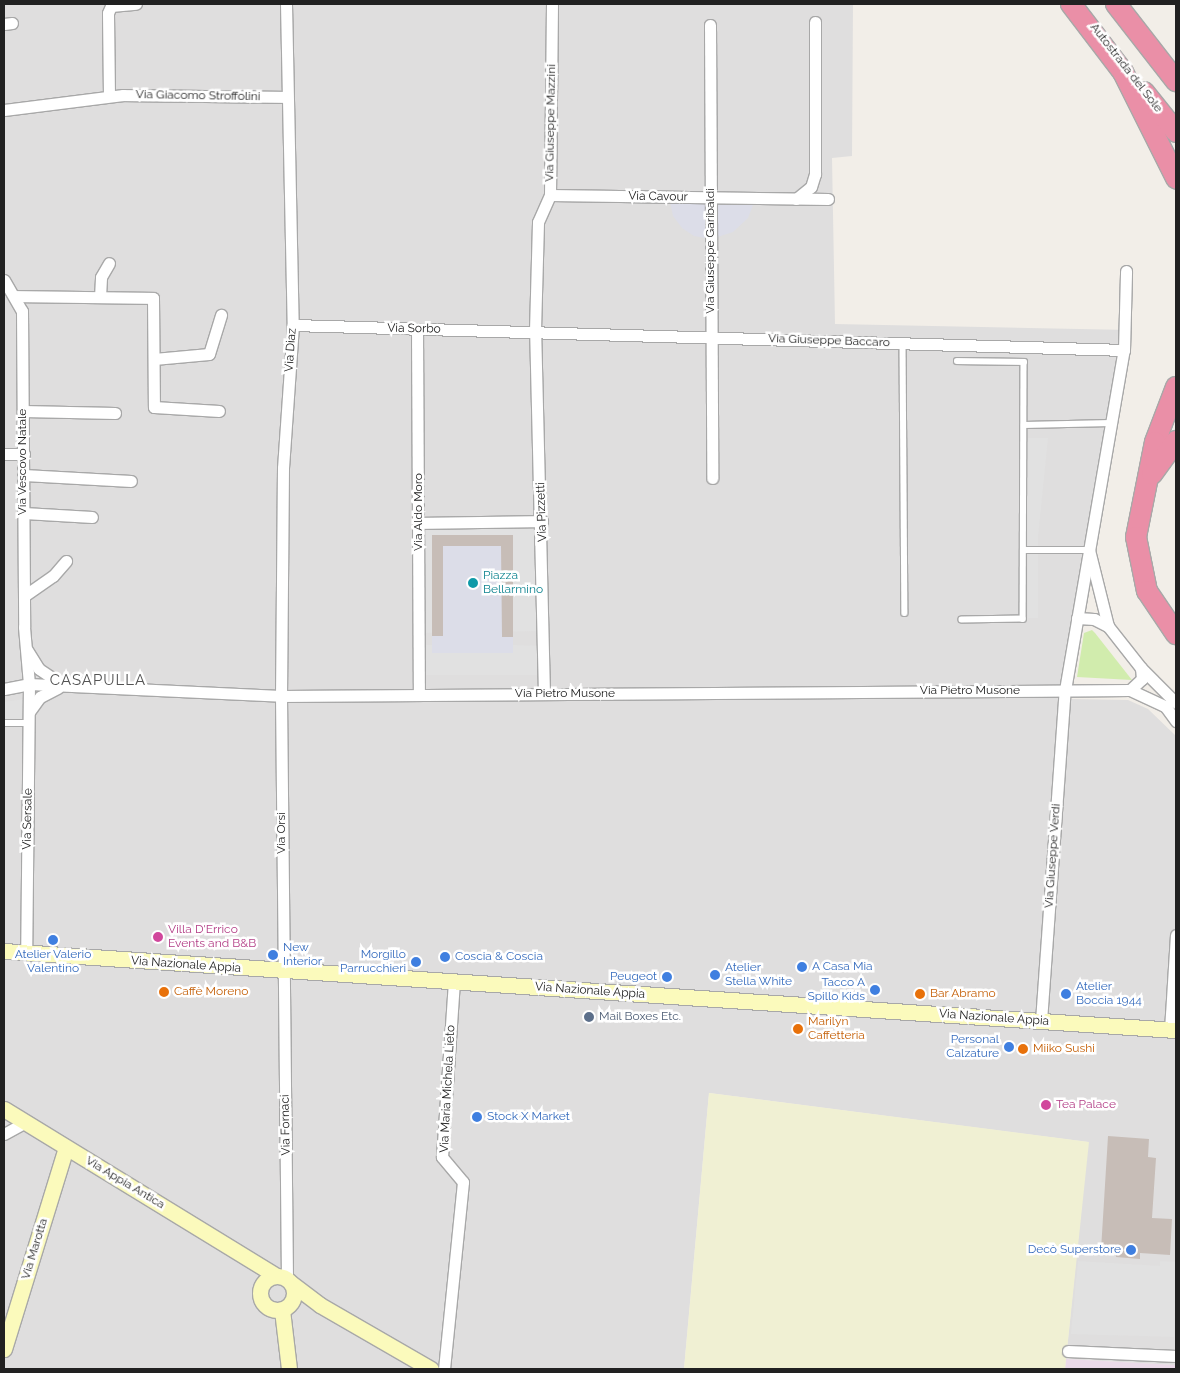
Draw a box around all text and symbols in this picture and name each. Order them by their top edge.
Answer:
street label: Autostrada del Sole [1087,20,1165,116]
street label: Via Giuseppe Mazzini [543,64,559,182]
street label: Via Giacomo Stroffolini [136,88,260,104]
street label: Via Giuseppe Garibaldi [704,188,718,314]
street label: Via Cavour [628,189,688,205]
street label: Via Sorbo [387,321,441,337]
street label: Via Diaz [282,328,300,372]
street label: Via Giuseppe Baccaro [768,332,890,350]
street label: Via Vescovo Natale [16,409,30,515]
street label: Via Aldo Moro [412,473,426,551]
street label: Via Pizzetti [534,482,550,542]
place label: Piazza Bellarmino [483,569,543,597]
marker: Piazza Bellarmino [467,577,479,589]
district label: CASAPULLA [49,672,147,690]
street label: Via Pietro Musone [920,684,1020,698]
street label: Via Pietro Musone [515,687,615,701]
street label: Via Sersale [20,788,36,850]
street label: Via Giuseppe Verdi [1042,803,1064,909]
street label: Via Orsi [275,812,289,854]
place label: Villa D'Errico Events and B&B [168,923,256,951]
marker: Villa D'Errico Events and B&B [152,931,164,943]
marker: Atelier Valerio Valentino [47,934,59,946]
place label: New Interior [283,941,322,969]
place label: Atelier Valerio Valentino [14,948,92,976]
place label: Morgillo Parrucchieri [340,948,406,976]
marker: New Interior [267,949,279,961]
place label: Coscia & Coscia [455,950,543,964]
marker: Coscia & Coscia [439,951,451,963]
street label: Via Nazionale Appia [130,954,242,976]
marker: Morgillo Parrucchieri [410,956,422,968]
place label: A Casa Mia [812,960,873,974]
place label: Atelier Stella White [725,961,792,989]
marker: A Casa Mia [796,961,808,973]
marker: Atelier Stella White [709,969,721,981]
place label: Peugeot [610,970,657,984]
marker: Peugeot [661,971,673,983]
place label: Tacco A Spillo Kids [807,976,865,1004]
street label: Via Nazionale Appia [534,980,646,1002]
place label: Atelier Boccia 1944 [1076,980,1142,1008]
marker: Tacco A Spillo Kids [869,984,881,996]
place label: Caffè Moreno [174,985,248,999]
marker: Caffè Moreno [158,986,170,998]
place label: Bar Abramo [930,987,996,1001]
marker: Bar Abramo [914,988,926,1000]
marker: Atelier Boccia 1944 [1060,988,1072,1000]
street label: Via Nazionale Appia [938,1007,1050,1029]
place label: Mail Boxes Etc. [599,1010,681,1024]
marker: Mail Boxes Etc. [583,1011,595,1023]
place label: Marilyn Caffetteria [808,1015,865,1043]
marker: Marilyn Caffetteria [792,1023,804,1035]
street label: Via Maria Michela Lieto [437,1025,459,1153]
place label: Personal Calzature [946,1033,999,1061]
marker: Personal Calzature [1003,1041,1015,1053]
place label: Miiko Sushi [1033,1042,1095,1056]
marker: Miiko Sushi [1017,1043,1029,1055]
street label: Via Fornaci [278,1094,294,1156]
place label: Tea Palace [1056,1098,1116,1112]
marker: Tea Palace [1040,1099,1052,1111]
place label: Stock X Market [487,1110,570,1124]
marker: Stock X Market [471,1111,483,1123]
street label: Via Appia Antica [83,1154,167,1212]
street label: Via Marotta [19,1217,51,1281]
place label: Decò Superstore [1028,1243,1121,1257]
marker: Decò Superstore [1125,1244,1137,1256]

